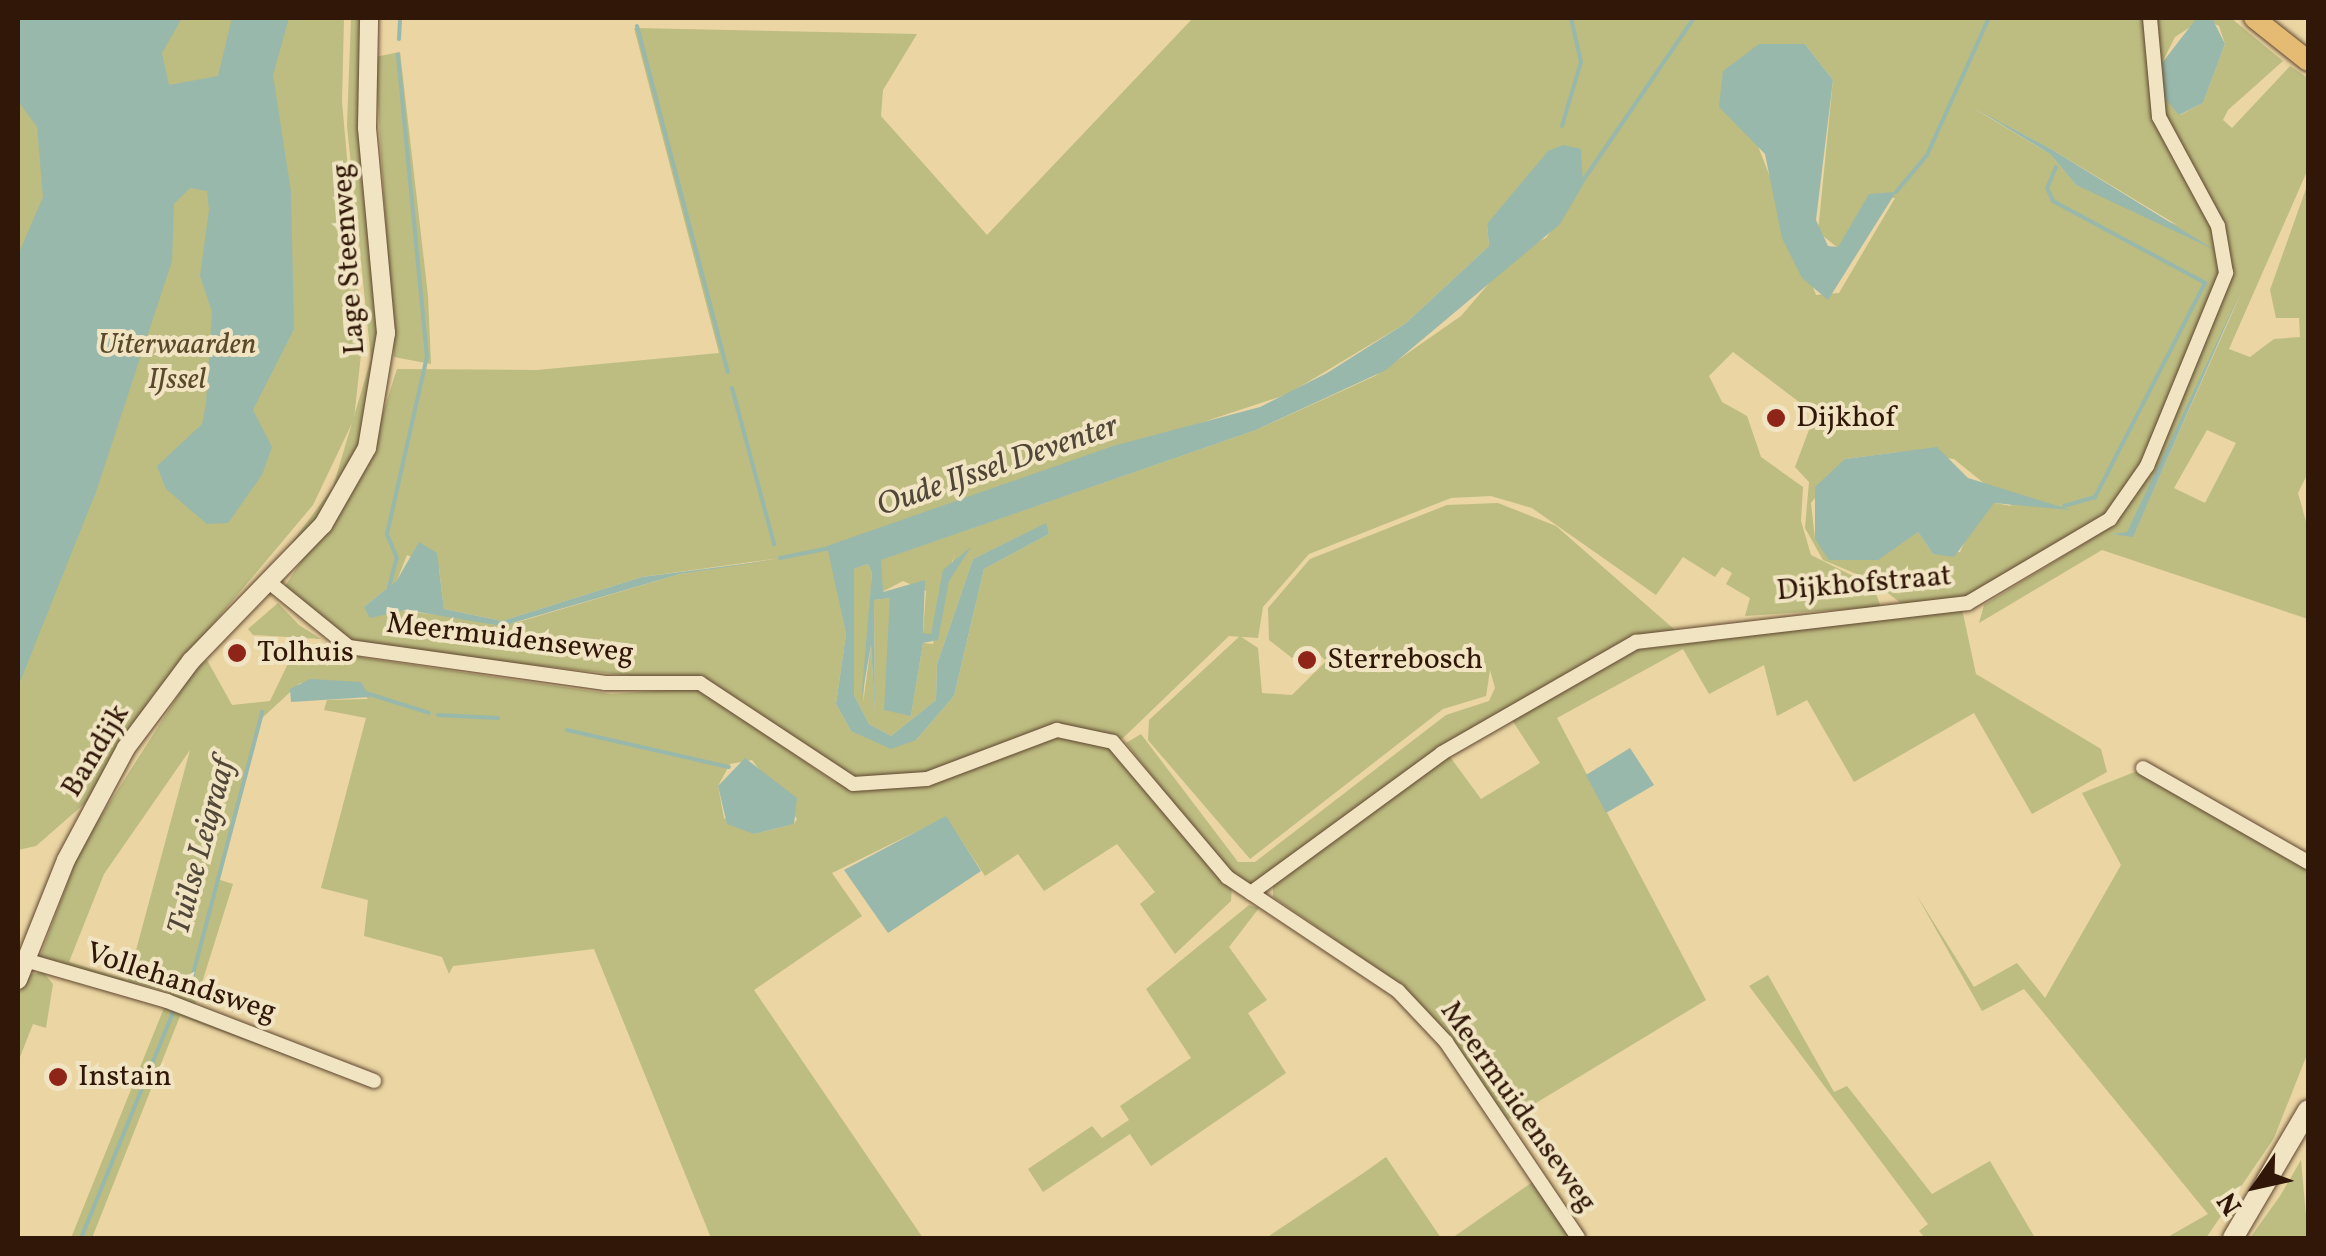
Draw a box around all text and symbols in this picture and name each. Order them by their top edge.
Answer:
street label: Lage Steenweg [324,162,374,356]
park label: Uiterwaarden IJssel [98,327,256,398]
place label: Dijkhof [1796,400,1896,436]
marker: Dijkhof [1765,407,1787,429]
water label: Oude IJssel Deventer [872,408,1124,526]
street label: Dijkhofstraat [1775,558,1953,610]
street label: Meermuidenseweg [384,606,636,672]
place label: Tolhuis [257,635,354,671]
marker: Tolhuis [226,642,248,664]
place label: Sterrebosch [1327,642,1483,678]
marker: Sterrebosch [1296,649,1318,671]
street label: Bandijk [54,698,138,804]
water label: Tuilse Leigraaf [161,755,245,939]
street label: Vollehandsweg [81,935,281,1031]
street label: Meermuidenseweg [1432,995,1604,1219]
place label: Instain [78,1059,172,1095]
marker: Instain [47,1066,69,1088]
north arrow [2206,1136,2306,1236]
text: N [2209,1184,2253,1222]

